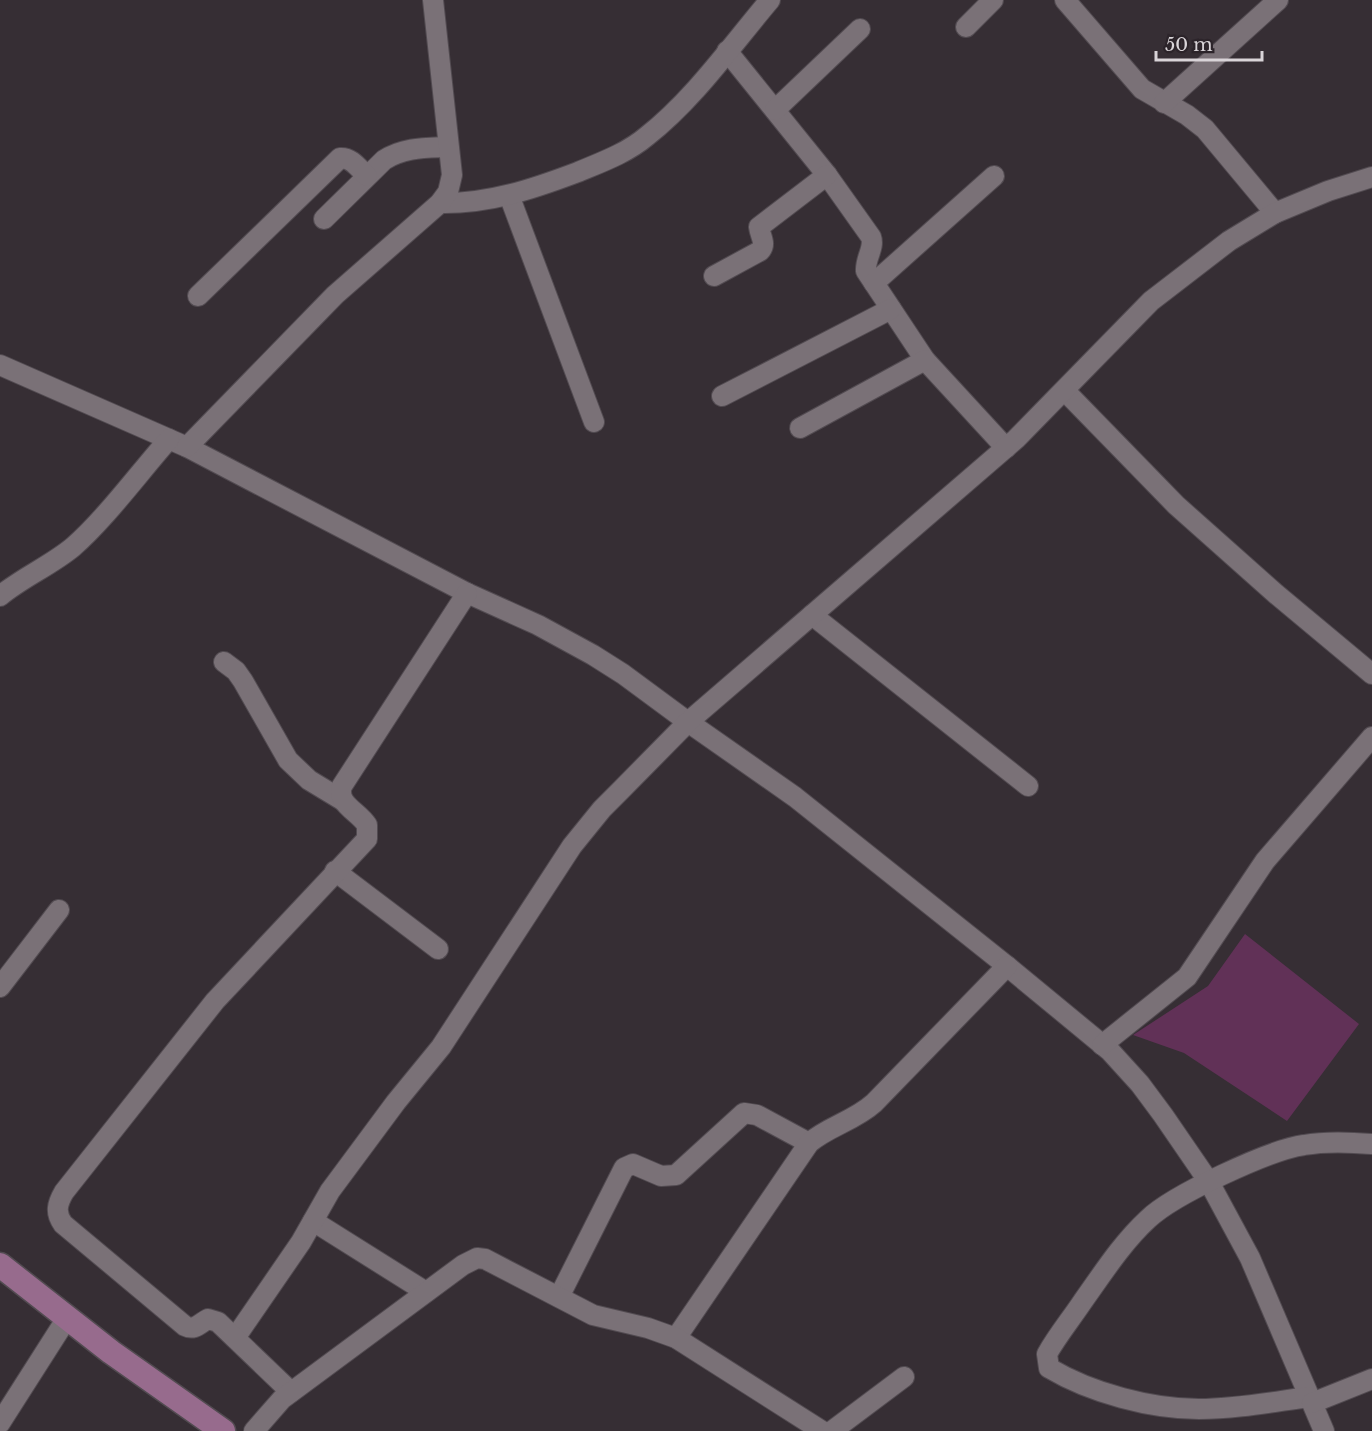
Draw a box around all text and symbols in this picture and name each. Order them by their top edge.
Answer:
scale bar [1156,24,1262,62]
text: 50 m [1165,34,1213,56]

